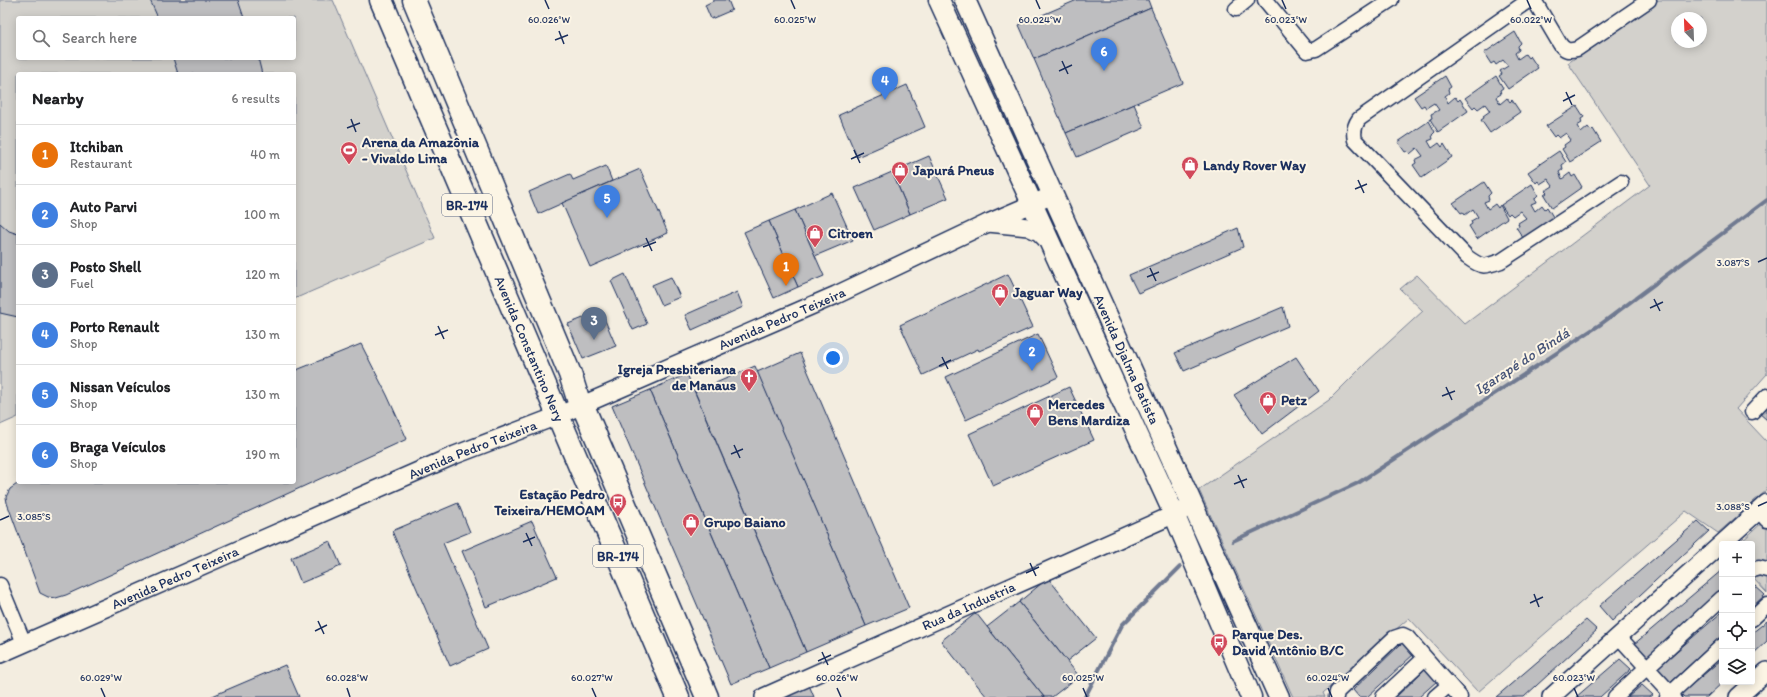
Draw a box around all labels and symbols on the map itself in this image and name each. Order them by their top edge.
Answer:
north arrow [1671,12,1707,48]
text: 60.026°W [528,13,571,26]
text: 60.025°W [774,13,816,26]
text: 60.024°W [1019,13,1062,26]
text: 60.023°W [1265,13,1308,26]
text: 60.022°W [1510,13,1552,26]
pin: 6 [1091,38,1117,71]
pin: 4 [872,67,898,100]
place label: Arena da Amazônia - Vivaldo Lima [361,134,480,167]
sports icon: Arena da Amazônia - Vivaldo Lima [339,140,359,165]
shop icon: Landy Rover Way [1180,155,1200,180]
place label: Landy Rover Way [1203,157,1306,174]
shop icon: Japurá Pneus [890,160,910,185]
place label: Japurá Pneus [912,162,994,179]
pin: 5 [594,185,620,218]
road number: BR-174 [442,194,492,216]
shop icon: Citroen [805,223,825,248]
place label: Citroen [828,225,873,242]
pin: 1 [773,253,799,286]
text: 3.087°S [1716,256,1750,269]
street label: Avenida Constantino Nery [491,273,568,425]
shop icon: Jaguar Way [990,282,1010,307]
street label: Avenida Pedro Teixeira [716,283,849,353]
place label: Jaguar Way [1012,284,1083,301]
street label: Avenida Djalma Batista [1090,292,1163,427]
pin: 3 [581,307,607,340]
water label: Igarapé do Bindá [1471,324,1573,398]
pin: 2 [1019,338,1045,371]
your location [823,348,843,368]
place label: Igreja Presbiteriana de Manaus [618,361,736,394]
church icon: Igreja Presbiteriana de Manaus [739,367,759,392]
shop icon: Petz [1258,390,1278,415]
place label: Petz [1281,392,1308,409]
place label: Mercedes Bens Mardiza [1048,396,1130,429]
shop icon: Mercedes Bens Mardiza [1025,402,1045,427]
street label: Avenida Pedro Teixeira [406,416,540,483]
place label: Estação Pedro Teixeira/HEMOAM [493,486,605,519]
bus stop icon: Estação Pedro Teixeira/HEMOAM [608,492,628,517]
text: 3.088°S [1716,500,1750,513]
text: 3.085°S [17,510,51,523]
shop icon: Grupo Baiano [681,512,701,537]
place label: Grupo Baiano [704,514,786,531]
street label: Avenida Pedro Teixeira [109,542,242,613]
road number: BR-174 [593,545,643,567]
street label: Rua da Industria [919,577,1019,634]
place label: Parque Des. David Antônio B/C [1232,626,1344,659]
bus stop icon: Parque Des. David Antônio B/C [1209,632,1229,657]
text: 60.029°W [80,671,122,684]
text: 60.028°W [326,671,369,684]
text: 60.027°W [571,671,613,684]
text: 60.026°W [816,671,859,684]
text: 60.025°W [1062,671,1104,684]
text: 60.024°W [1307,671,1350,684]
text: 60.023°W [1553,671,1596,684]

